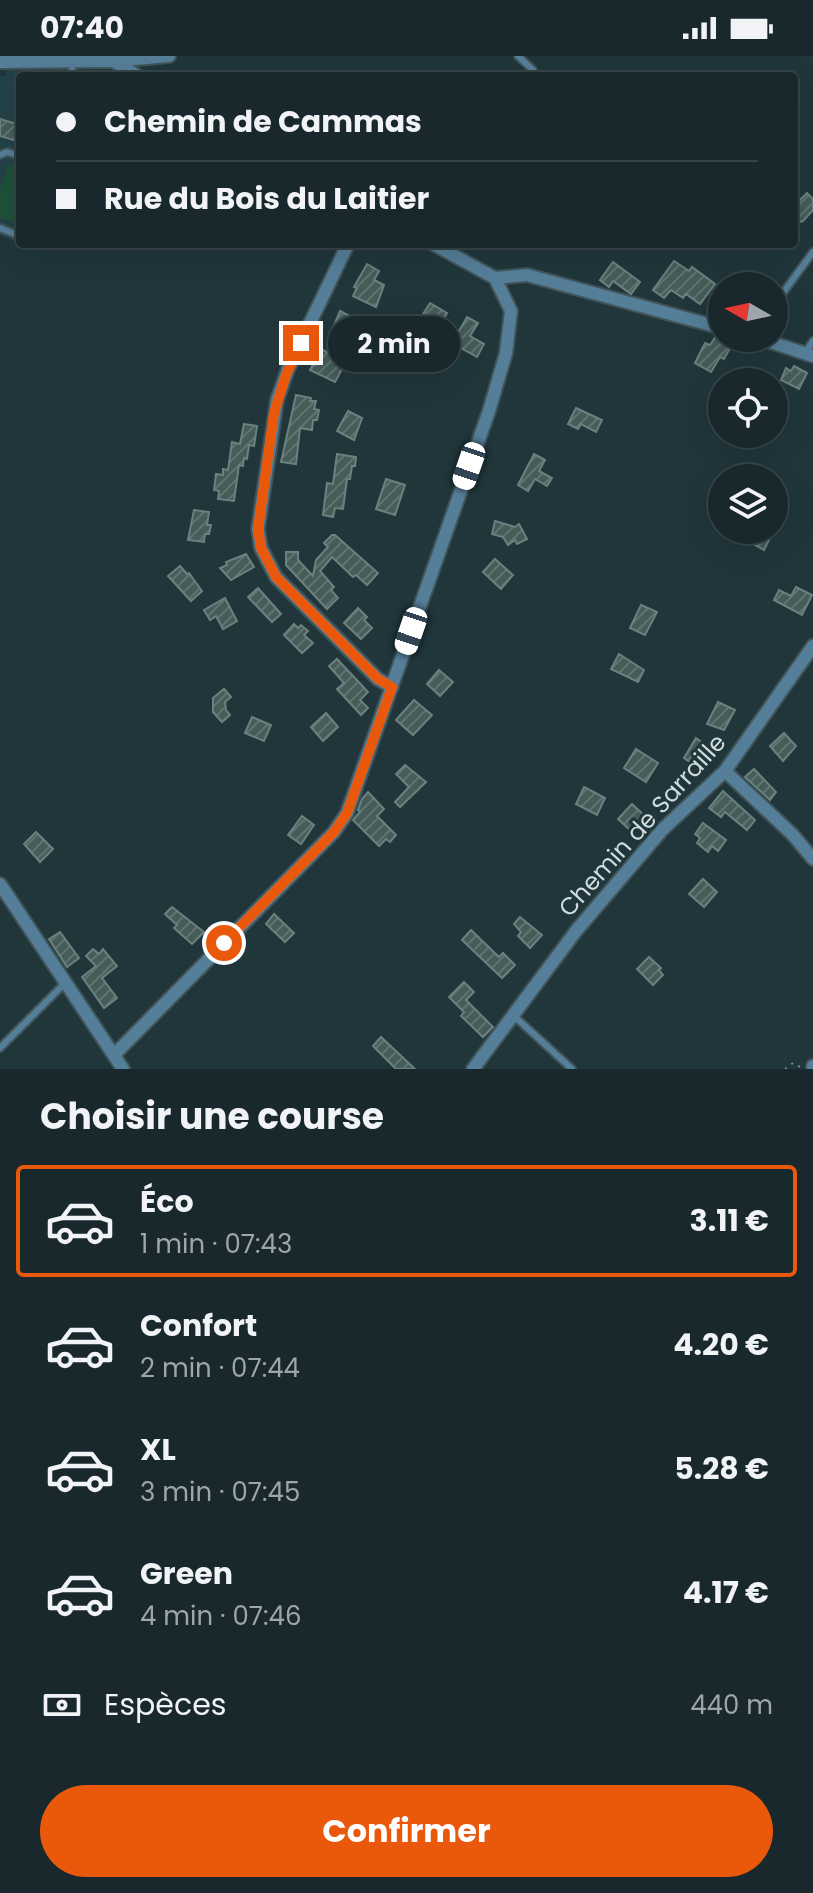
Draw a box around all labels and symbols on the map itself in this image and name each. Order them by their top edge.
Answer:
north arrow [708,272,788,352]
callout: 2 min [329,315,461,371]
route end [283,325,319,361]
car [450,439,488,493]
car [392,604,430,658]
street label: Chemin de Sarraille [551,726,733,924]
route start [206,925,242,961]

